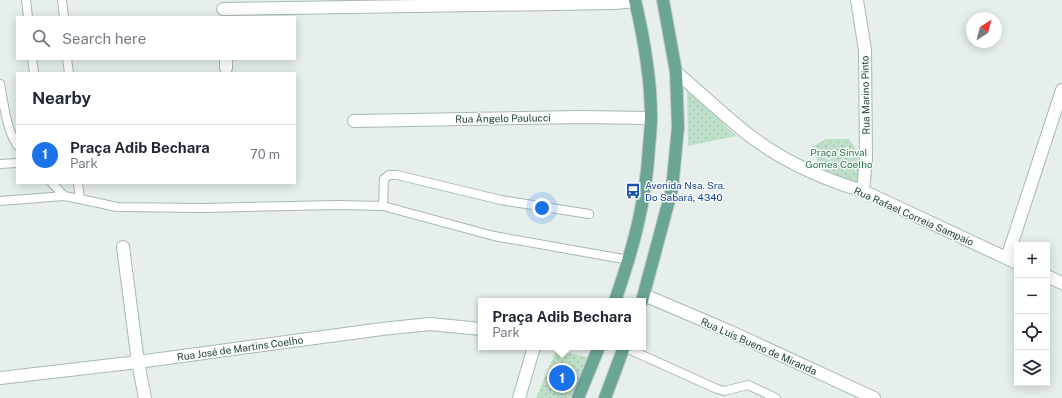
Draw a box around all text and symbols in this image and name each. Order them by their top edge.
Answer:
north arrow [966,12,1002,48]
search box [16,16,296,60]
icon: search [30,27,52,49]
text: Search here [62,30,146,47]
street label: Rua Marino Pinto [858,55,872,135]
text: Nearby [32,88,91,108]
street label: Rua Ângelo Paulucci [455,111,551,125]
text: Praça Adib Bechara [70,139,210,156]
park label: Praça Sinval Gomes Coelho [805,146,873,170]
text: 1 [42,147,48,162]
text: 70 m [250,147,280,162]
text: Park [70,156,98,171]
place label: Avenida Nsa. Sra. Do Sabará, 4340 [645,179,725,203]
bus stop icon: Avenida Nsa. Sra. Do Sabará, 4340 [624,182,642,200]
street label: Rua Rafael Correia Sampaio [852,184,976,248]
your location [532,198,552,218]
map controls [1014,242,1050,386]
button: + [1014,242,1050,278]
button: − [1014,278,1050,314]
popup [478,298,646,350]
text: Praça Adib Bechara [492,308,632,325]
button: locate [1014,314,1050,350]
street label: Rua Luis Bueno de Miranda [699,315,819,377]
text: Park [492,325,520,340]
street label: Rua José de Martins Coelho [176,333,304,363]
button: layers [1014,350,1050,386]
pin: 1 [549,363,575,393]

